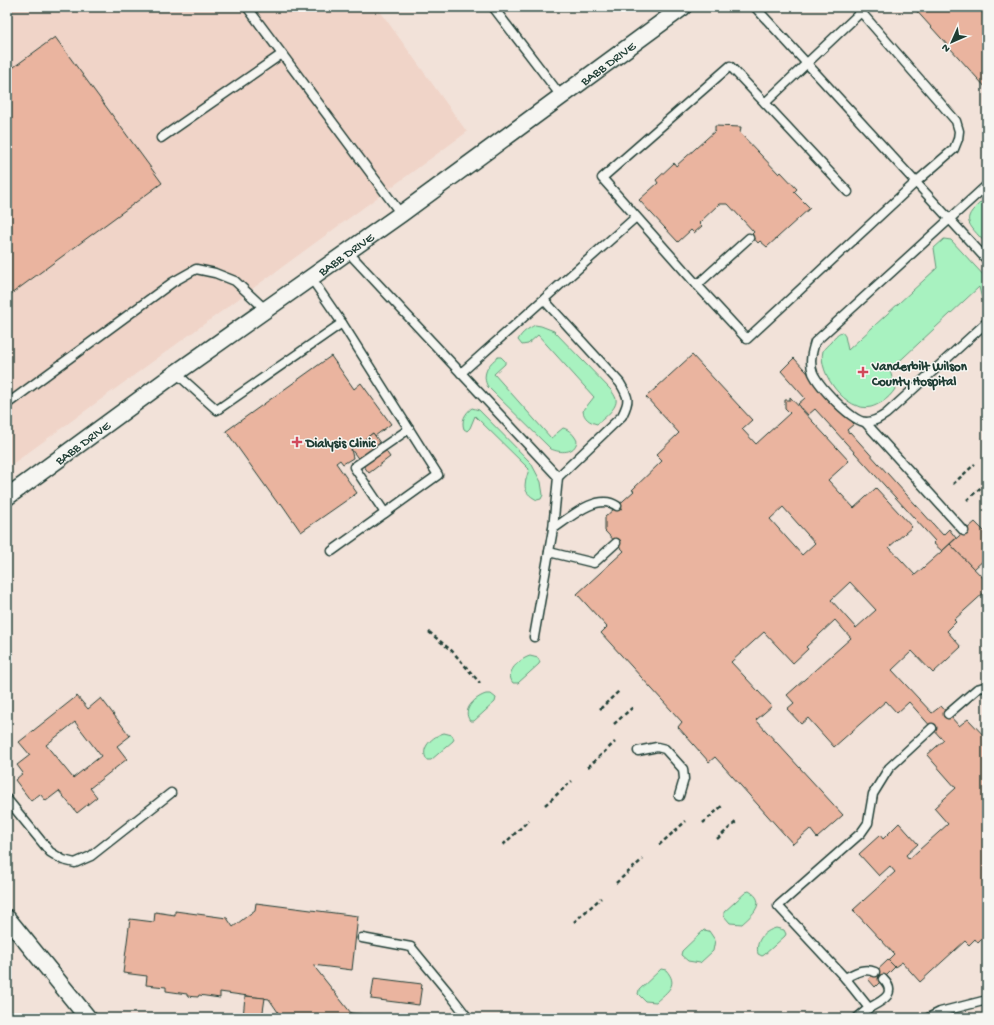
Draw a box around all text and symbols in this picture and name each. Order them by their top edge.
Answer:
north arrow [932,22,972,62]
street label: BABB DRIVE [578,39,640,90]
text: N [940,41,953,54]
street label: BABB DRIVE [315,230,378,281]
place label: Vanderbilt Wilson County Hospital [871,360,968,391]
marker: Vanderbilt Wilson County Hospital [857,366,869,378]
street label: BABB DRIVE [52,418,115,470]
marker: Dialysis Clinic [291,436,303,448]
place label: Dialysis Clinic [305,437,377,452]

